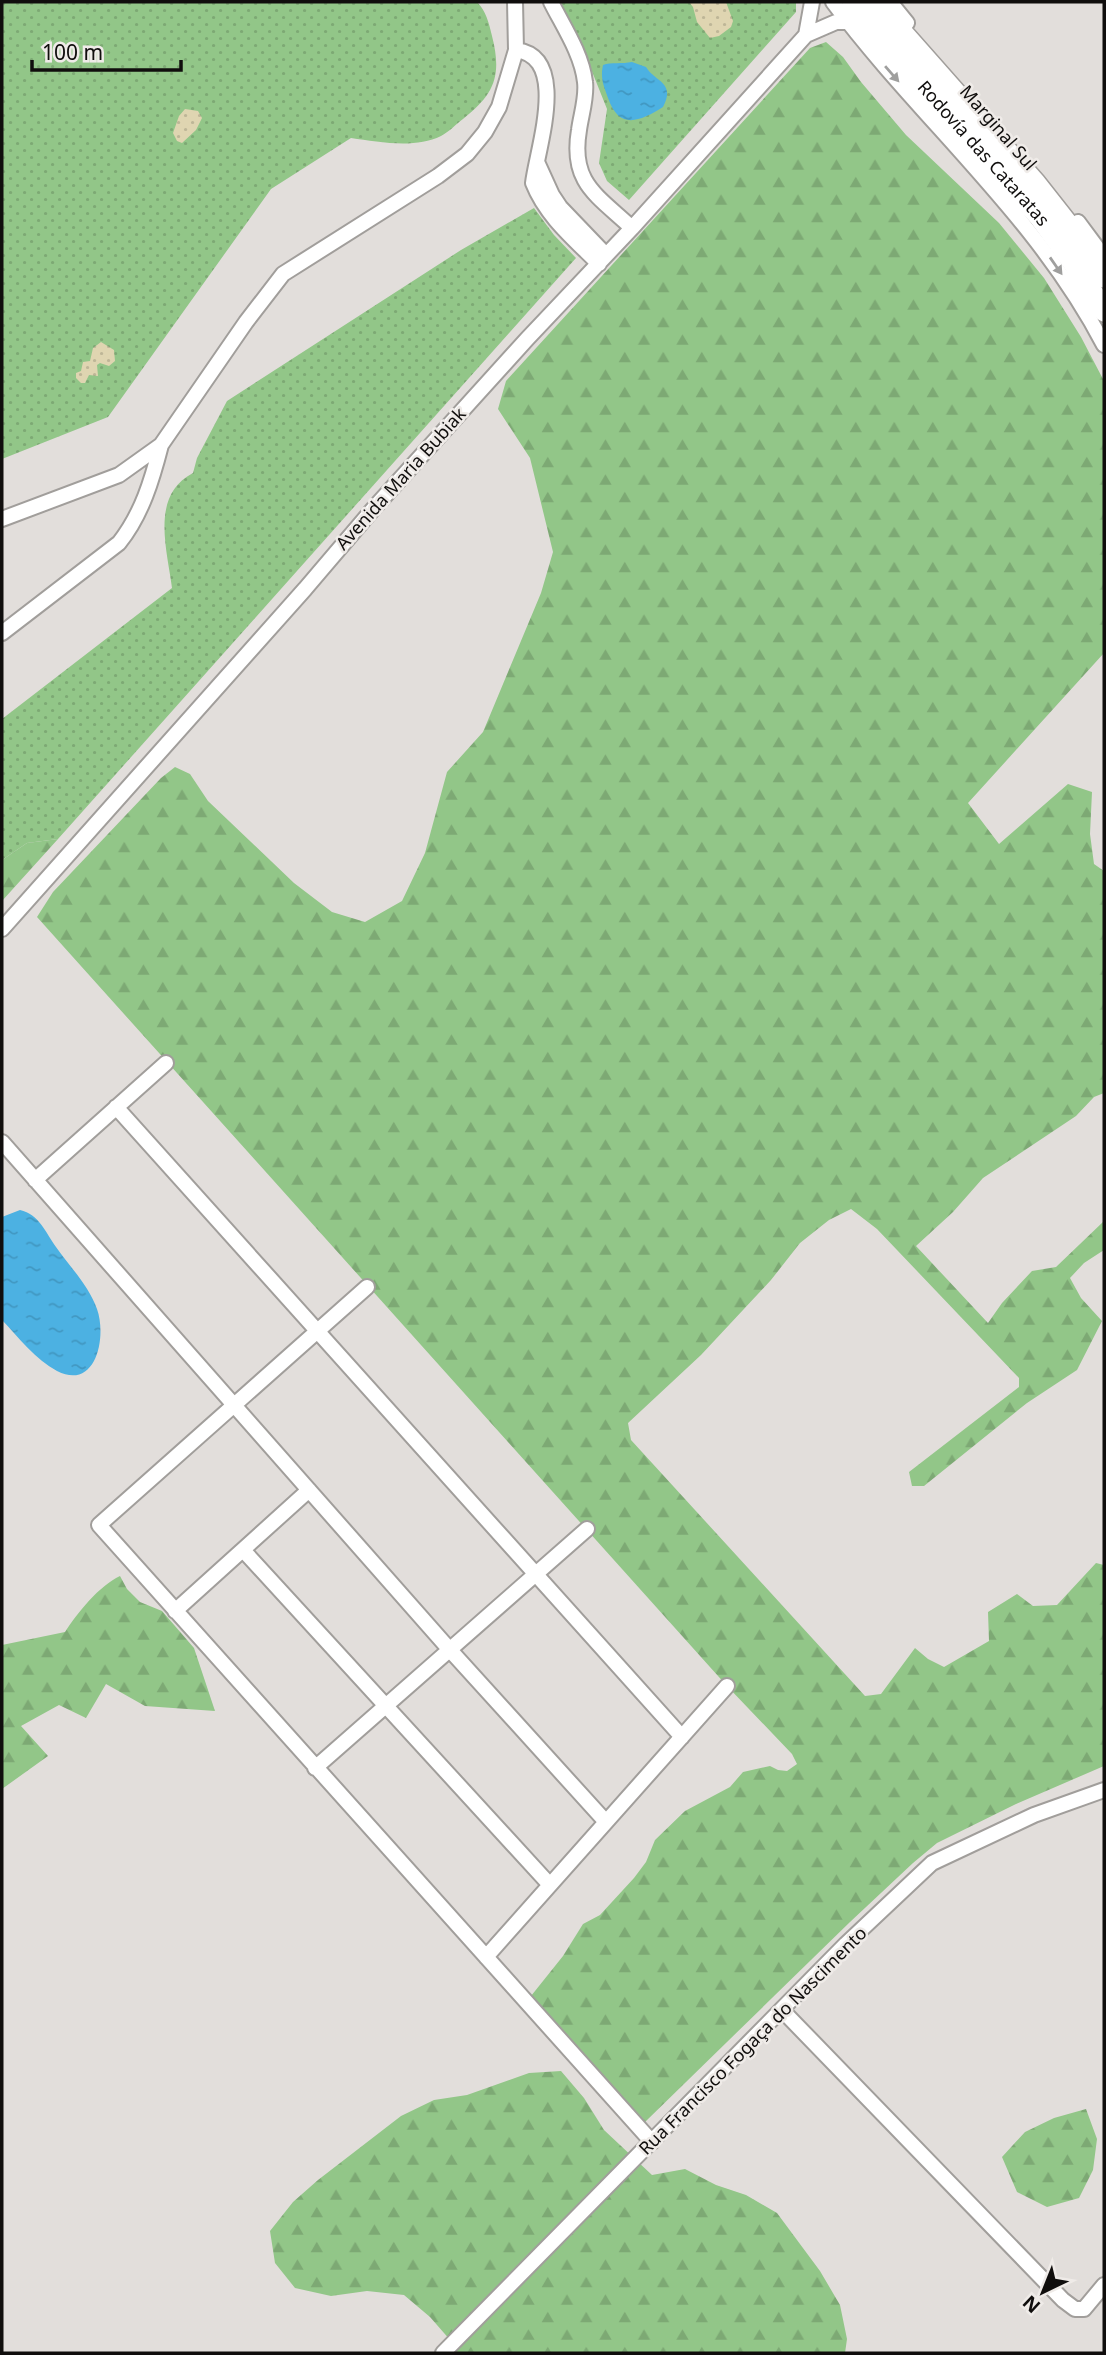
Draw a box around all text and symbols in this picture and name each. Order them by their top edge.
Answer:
scale bar [32,28,180,72]
text: 100 m [42,38,103,66]
one-way arrow [884,66,899,83]
street label: Rodovía das Cataratas [913,75,1056,230]
street label: Marginal Sul [955,80,1042,175]
one-way arrow [1049,257,1063,275]
street label: Avenida Maria Bubiak [330,402,471,555]
street label: Rua Francisco Fogaça do Nascimento [633,1921,872,2160]
north arrow [1008,2257,1078,2327]
text: N [1017,2290,1046,2319]

